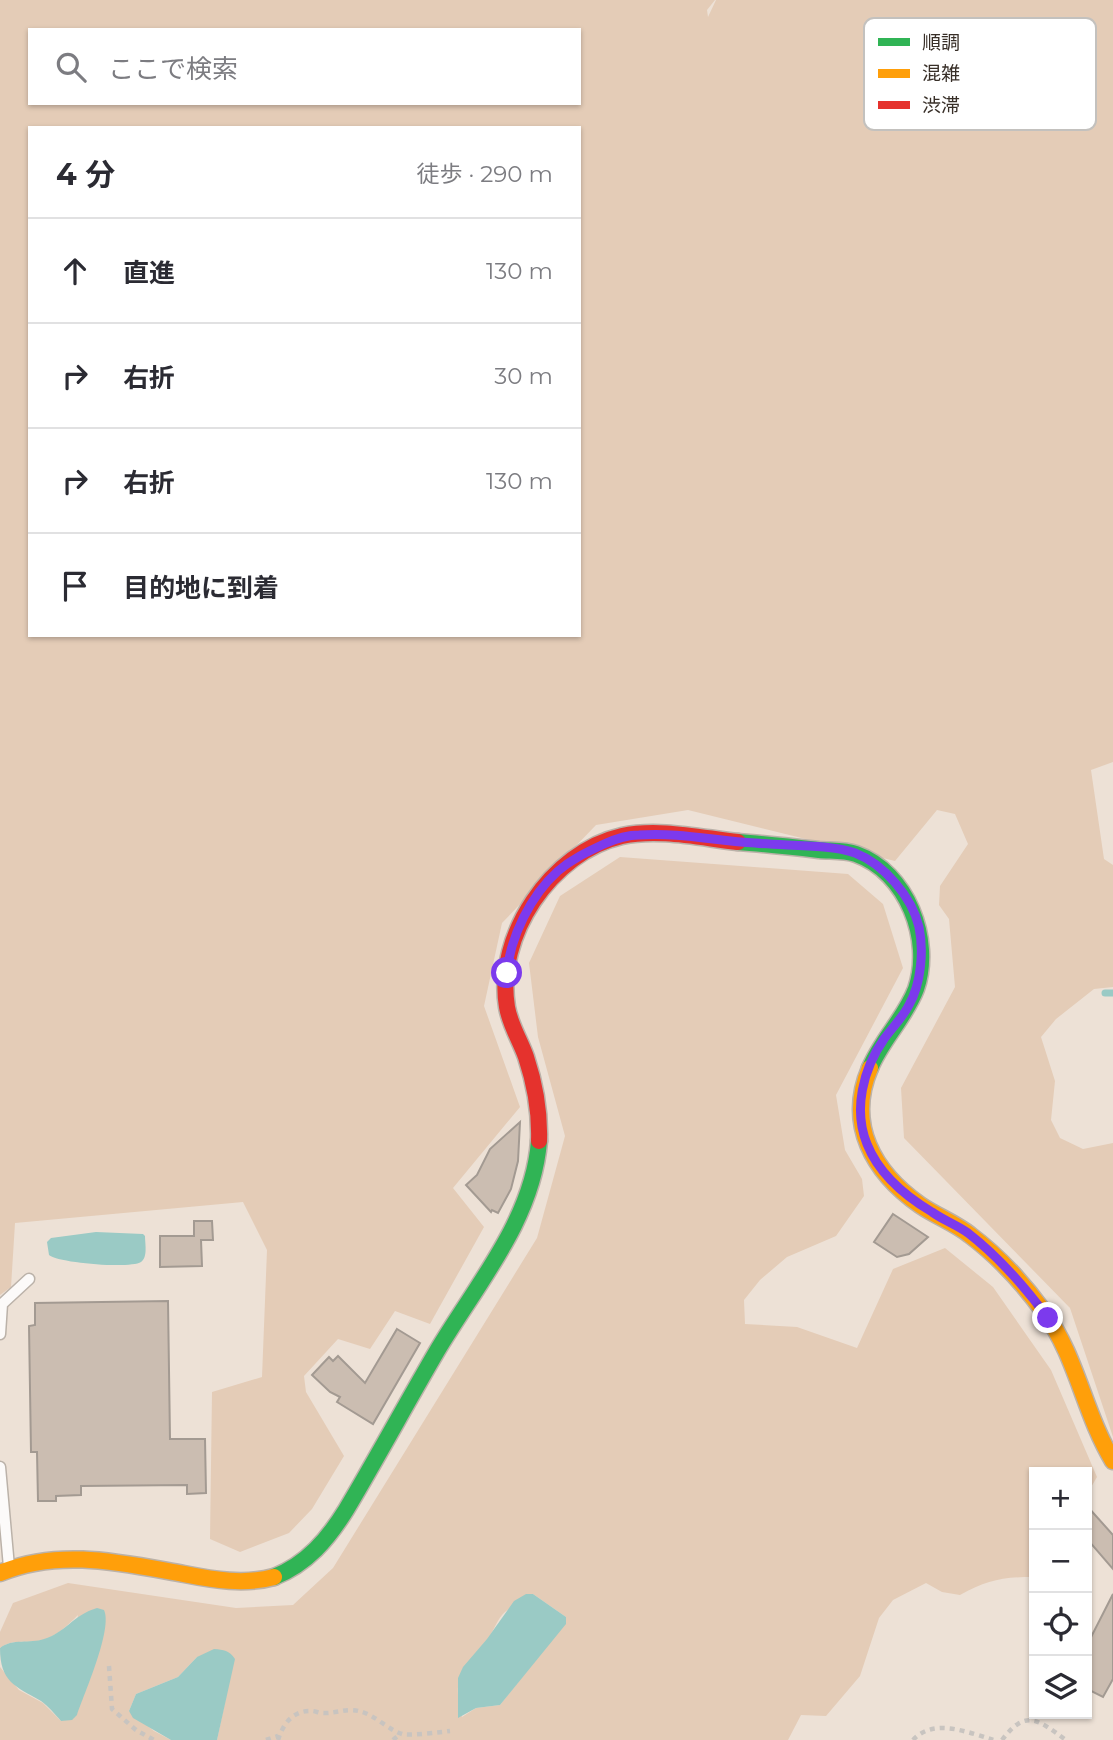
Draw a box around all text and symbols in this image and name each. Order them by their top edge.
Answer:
legend [864,18,1096,130]
search box [28,28,581,105]
text: 順調 [922,31,960,54]
icon: search [52,48,90,86]
text: ここで検索 [108,53,238,85]
text: 混雑 [922,62,960,85]
text: 渋滞 [922,94,960,117]
text: 4 分 [56,156,115,193]
text: 徒歩 · 290 m [416,160,553,188]
icon: ahead [56,252,94,290]
text: 直進 [123,257,175,289]
text: 130 m [486,257,553,285]
icon: right [56,357,94,395]
text: 右折 [123,362,175,394]
text: 30 m [494,362,553,390]
icon: right [56,462,94,500]
text: 右折 [123,467,175,499]
text: 130 m [486,467,553,495]
icon: arrive [56,567,94,605]
text: 目的地に到着 [123,572,279,604]
route start [491,957,522,988]
route end [1032,1302,1063,1333]
map controls [1029,1467,1092,1719]
button: + [1029,1467,1092,1530]
button: − [1029,1530,1092,1593]
button: locate [1029,1593,1092,1656]
button: layers [1029,1656,1092,1719]

